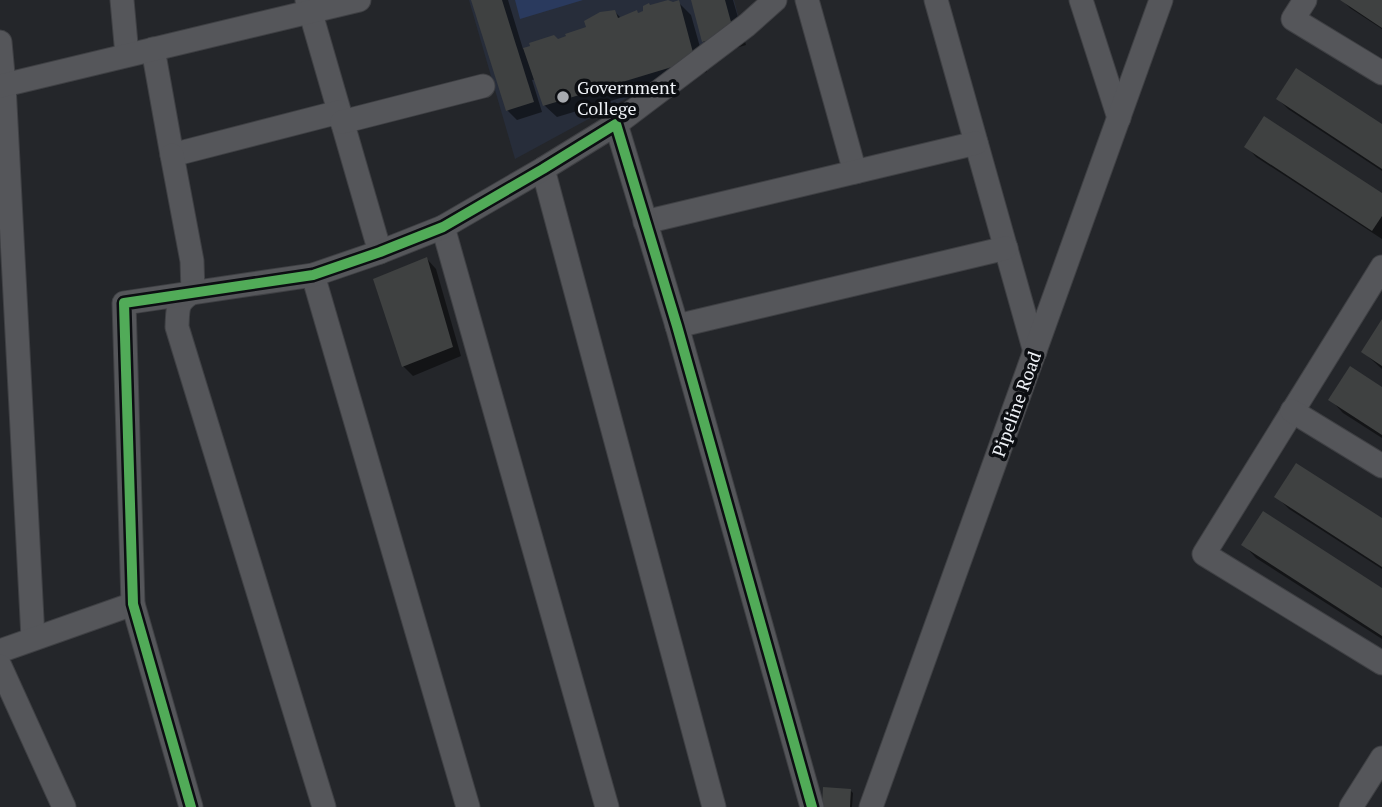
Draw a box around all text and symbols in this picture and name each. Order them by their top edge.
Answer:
place label: Government College [577,75,677,120]
marker: Government College [555,89,571,105]
street label: Pipeline Road [986,348,1046,460]

